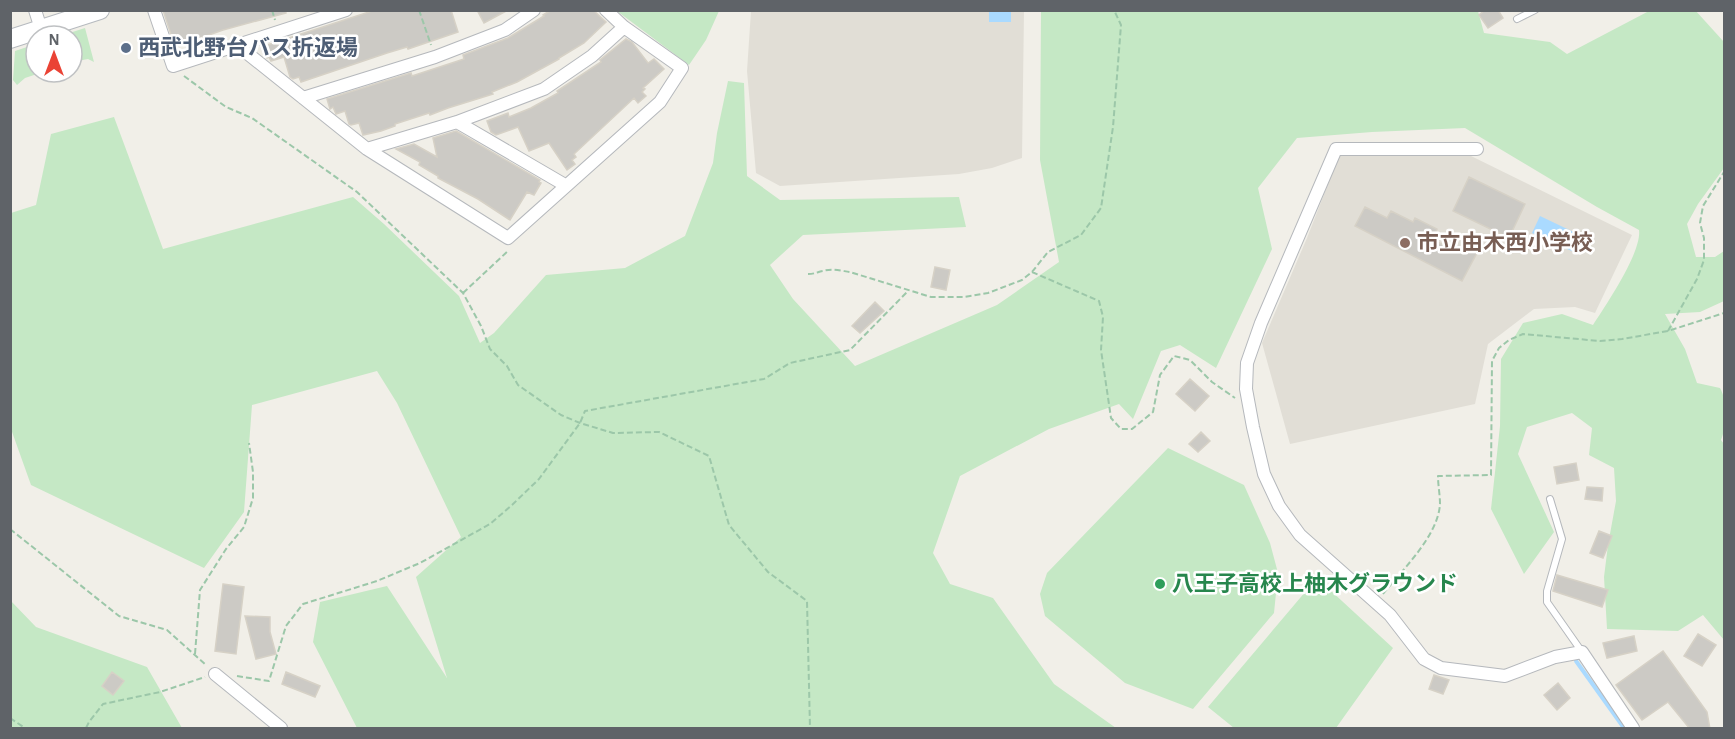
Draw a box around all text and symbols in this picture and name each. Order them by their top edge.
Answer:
north arrow [24,24,84,84]
text: N [48,32,60,48]
place label: 西武北野台バス折返場 [138,36,358,59]
marker: 西武北野台バス折返場 [119,41,133,55]
place label: 市立由木西小学校 [1417,231,1593,254]
marker: 市立由木西小学校 [1398,236,1412,250]
place label: 八王子高校上柚木グラウンド [1172,571,1458,595]
marker: 八王子高校上柚木グラウンド [1153,577,1167,591]

